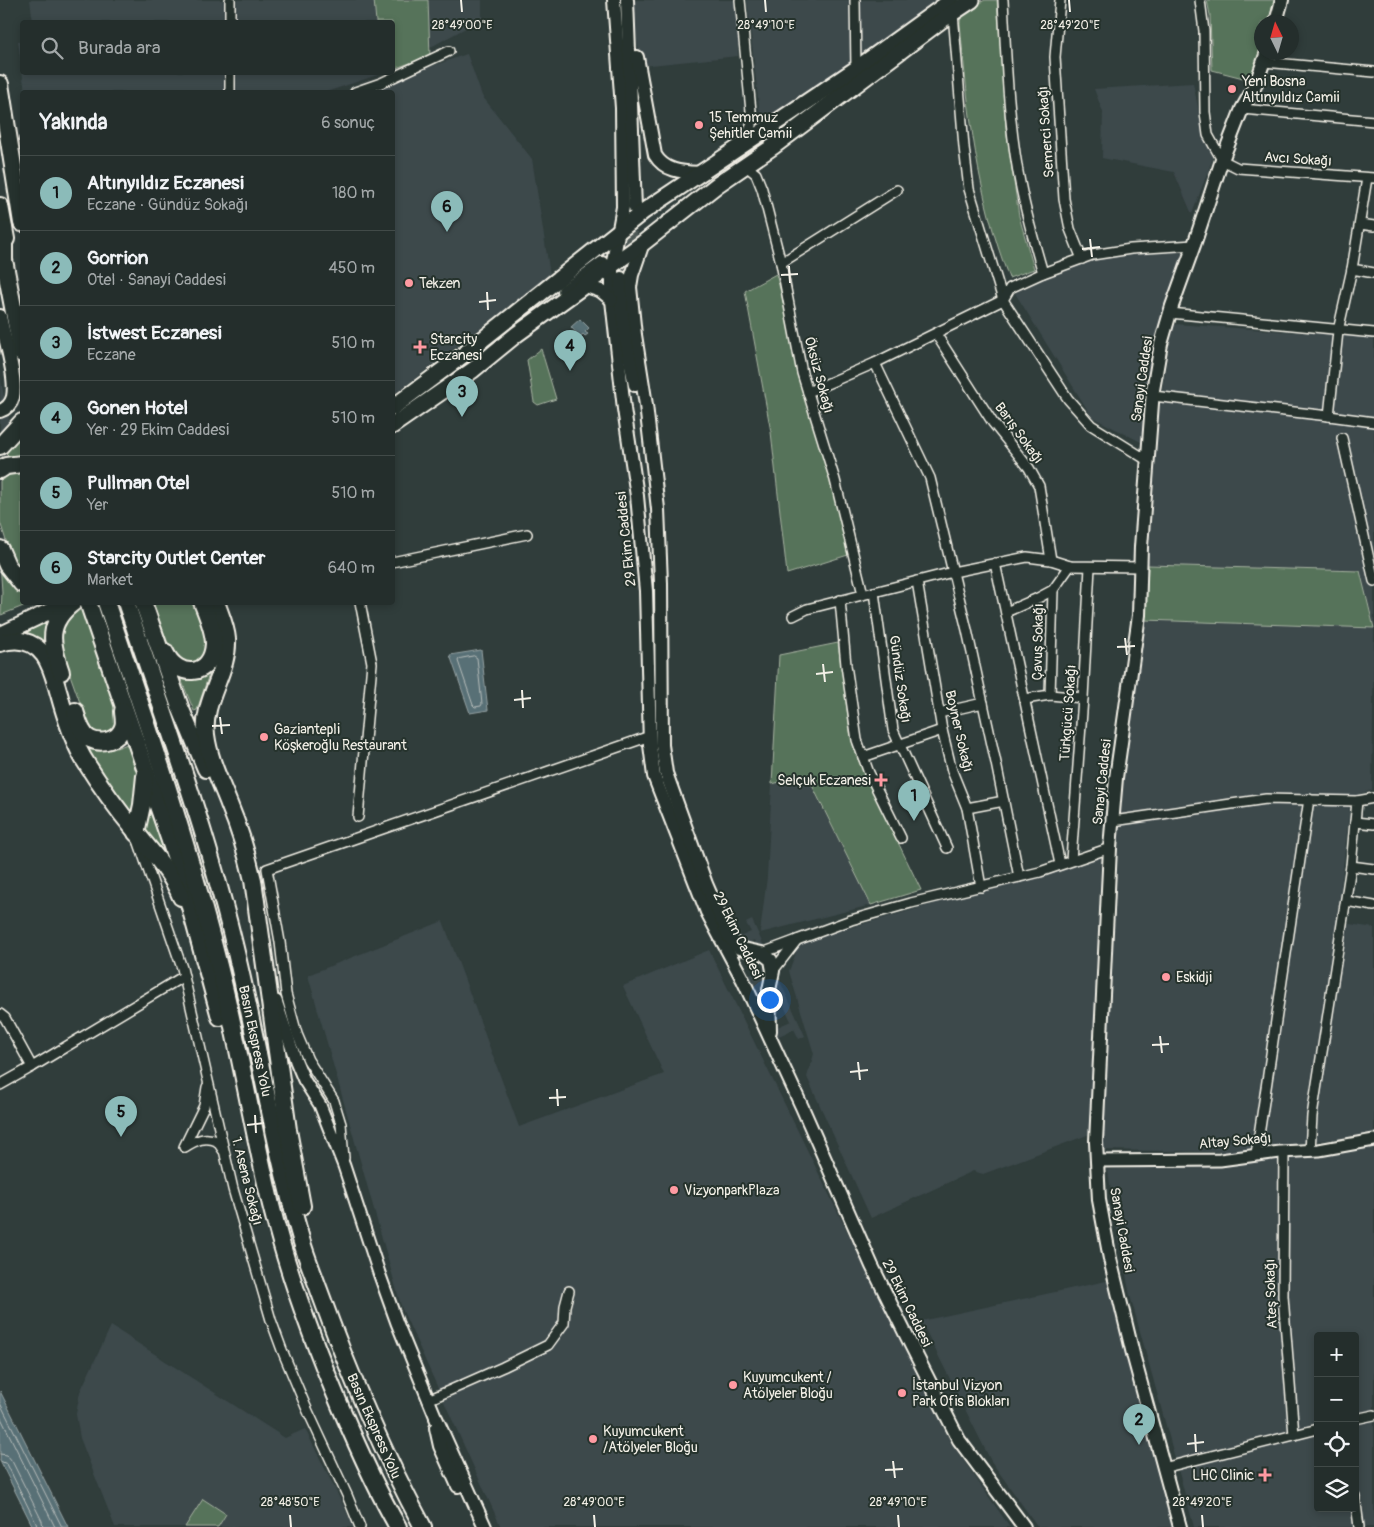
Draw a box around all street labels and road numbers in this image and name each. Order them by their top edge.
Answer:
street label: Semerci Sokağı [1034,86,1058,178]
street label: Avcı Sokağı [1264,148,1332,170]
street label: Öksüz Sokağı [801,335,838,415]
street label: Sanayi Caddesi [1128,335,1156,423]
street label: Barış Sokağı [991,399,1047,467]
street label: 29 Ekim Caddesi [613,491,639,587]
street label: Çavuş Sokağı [1029,603,1047,681]
street label: Gündüz Sokağı [885,634,915,724]
street label: Türkgücü Sokağı [1056,664,1080,762]
street label: Boyner Sokağı [941,688,977,774]
street label: Sanayi Caddesi [1089,738,1115,826]
street label: 29 Ekim Caddesi [709,888,767,982]
street label: Basın Ekspress Yolu [235,984,275,1098]
street label: Altay Sokağı [1198,1129,1272,1153]
street label: 1. Asena Sokağı [228,1135,266,1227]
street label: Sanayi Caddesi [1106,1186,1138,1274]
street label: 29 Ekim Caddesi [878,1256,936,1350]
street label: Ateş Sokağı [1261,1259,1281,1329]
street label: Basın Ekspress Yolu [343,1371,405,1481]

